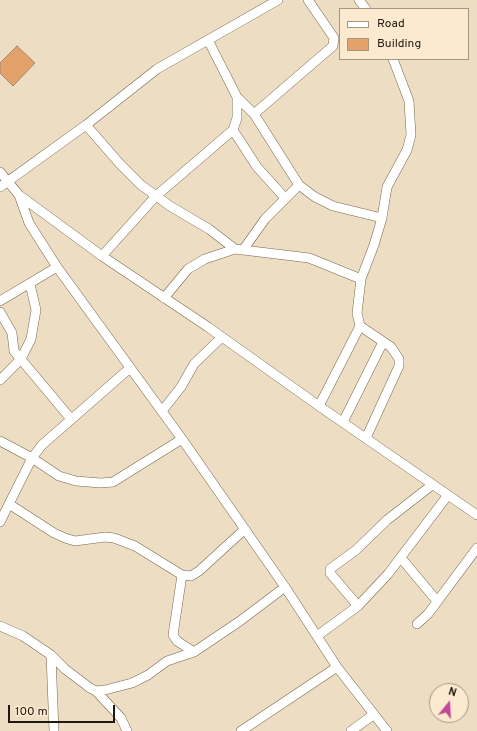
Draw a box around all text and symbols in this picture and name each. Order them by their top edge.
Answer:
legend [339,8,469,60]
text: Road [377,16,405,32]
text: Building [377,36,421,52]
north arrow [429,683,469,723]
text: N [446,685,458,700]
scale bar [10,697,117,723]
text: 100 m [15,704,48,720]

